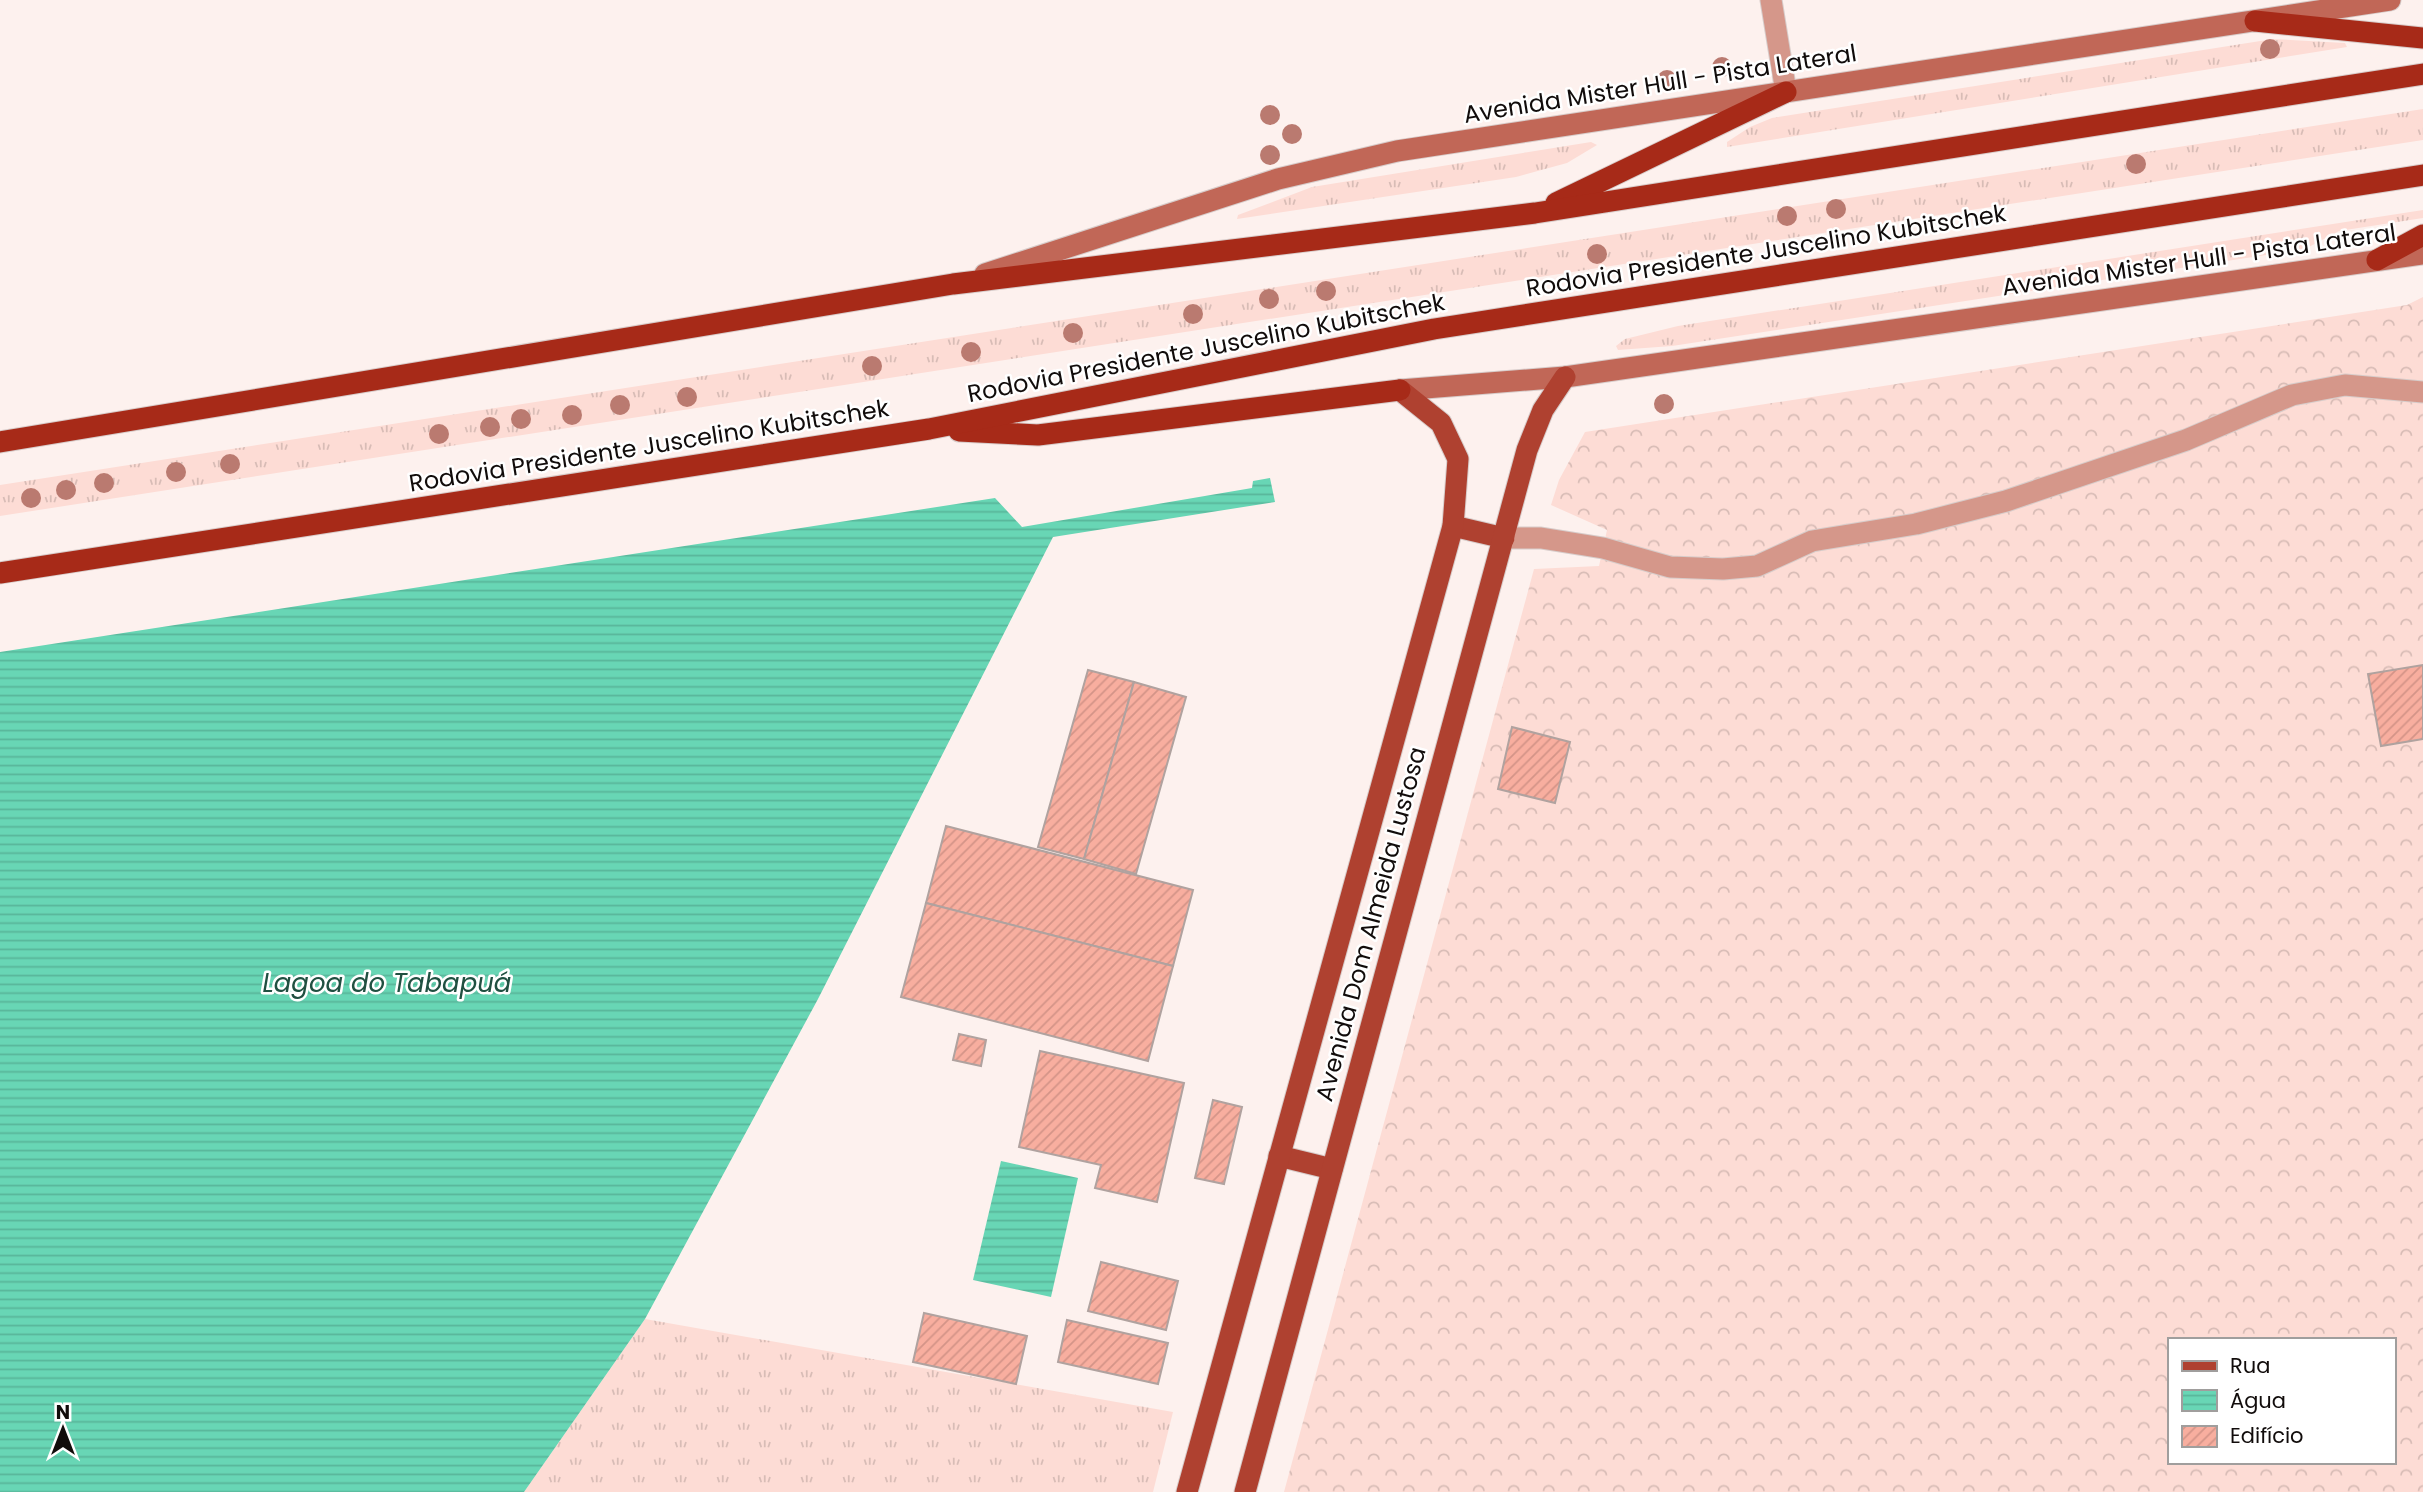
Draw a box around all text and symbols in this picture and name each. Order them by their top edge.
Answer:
street label: Avenida Mister Hull - Pista Lateral [1461,36,1859,131]
street label: Rodovia Presidente Juscelino Kubitschek [1524,196,2009,305]
street label: Avenida Mister Hull - Pista Lateral [2000,216,2398,304]
street label: Rodovia Presidente Juscelino Kubitschek [964,285,1448,410]
street label: Rodovia Presidente Juscelino Kubitschek [407,391,892,500]
street label: Avenida Dom Almeida Lustosa [1307,743,1434,1105]
water label: Lagoa do Tabapuá [263,965,511,1001]
legend [2168,1338,2395,1464]
text: Rua [2230,1351,2270,1380]
text: Água [2230,1386,2286,1415]
north arrow [28,1394,98,1464]
text: N [56,1399,70,1426]
text: Edifício [2230,1421,2304,1450]

